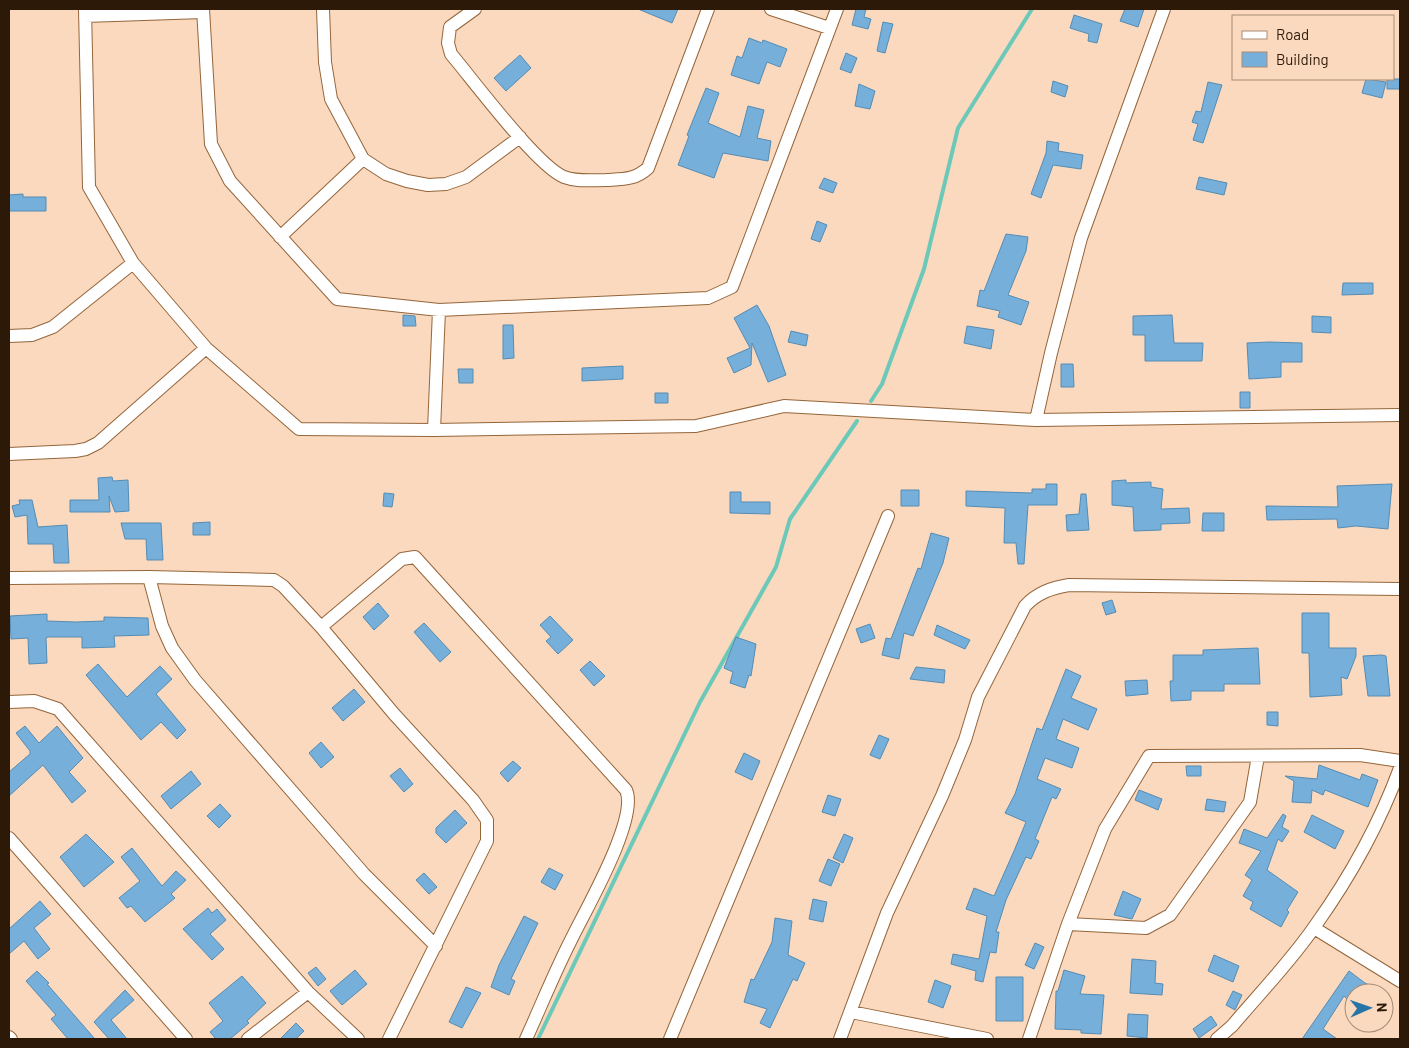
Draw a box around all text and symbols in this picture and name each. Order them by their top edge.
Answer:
legend [1232,15,1394,80]
text: Road [1276,25,1309,43]
text: Building [1276,50,1329,68]
north arrow [1344,983,1394,1033]
text: N [1374,1003,1391,1012]

